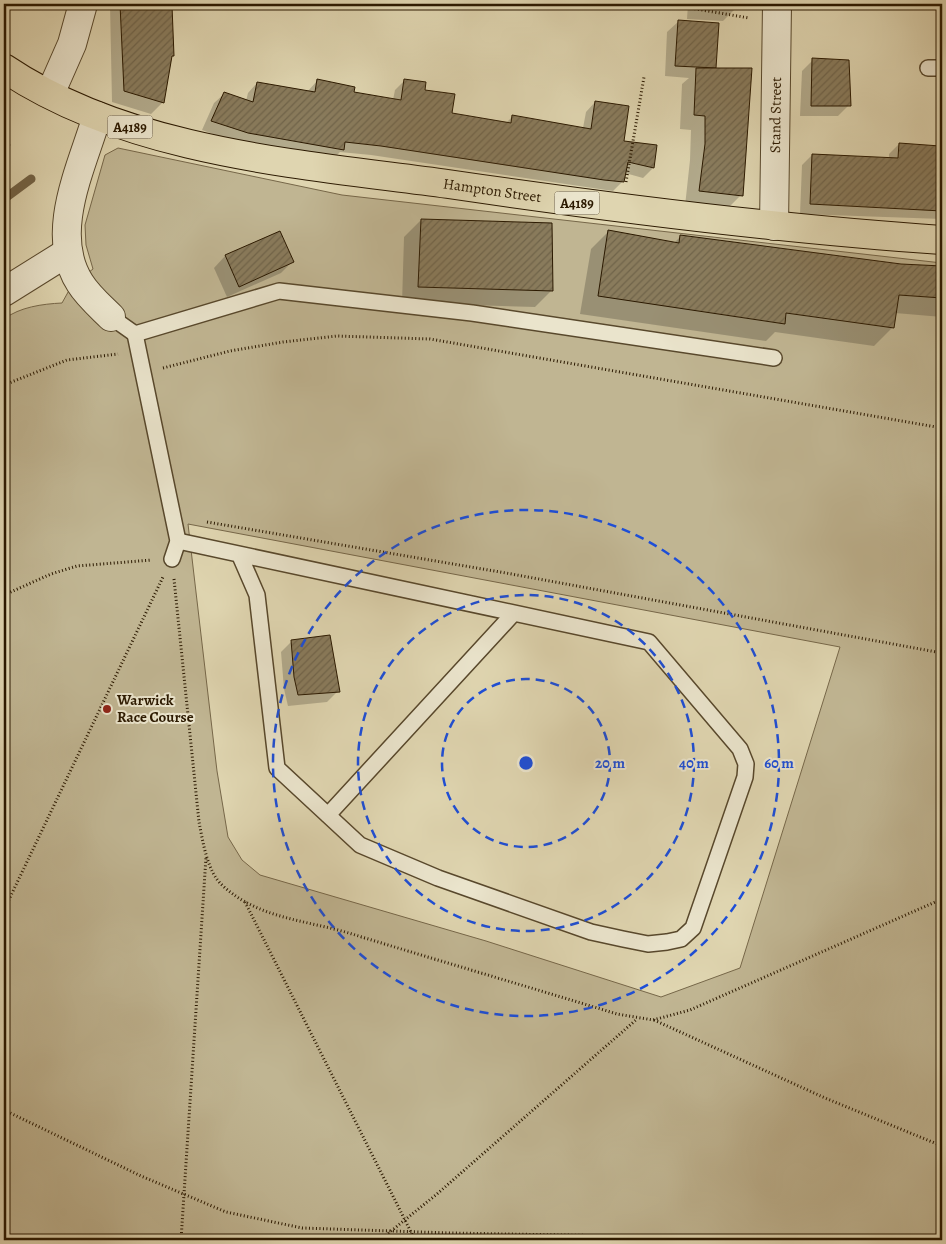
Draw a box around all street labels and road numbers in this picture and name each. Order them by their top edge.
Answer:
street label: Stand Street [765,77,786,153]
road number: A4189 [108,115,152,138]
street label: Hampton Street [442,173,543,207]
road number: A4189 [554,192,600,214]

